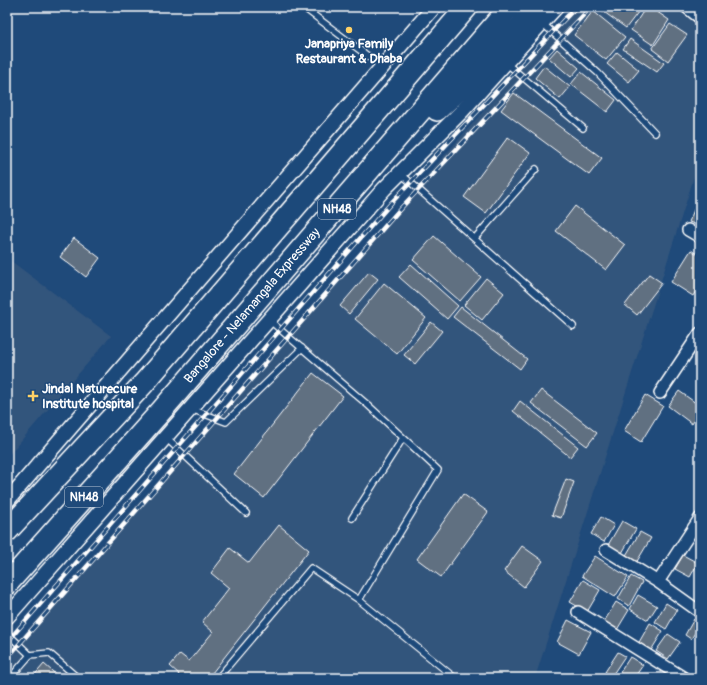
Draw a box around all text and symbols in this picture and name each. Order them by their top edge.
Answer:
marker: Janapriya Family Restaurant & Dhaba [344,25,354,35]
place label: Janapriya Family Restaurant & Dhaba [296,36,402,67]
road number: NH48 [318,199,356,219]
street label: Bangalore - Nelamangala Expressway [181,224,324,387]
place label: Jindal Naturecure Institute hospital [42,381,138,412]
marker: Jindal Naturecure Institute hospital [27,390,39,402]
road number: NH48 [65,487,103,507]

